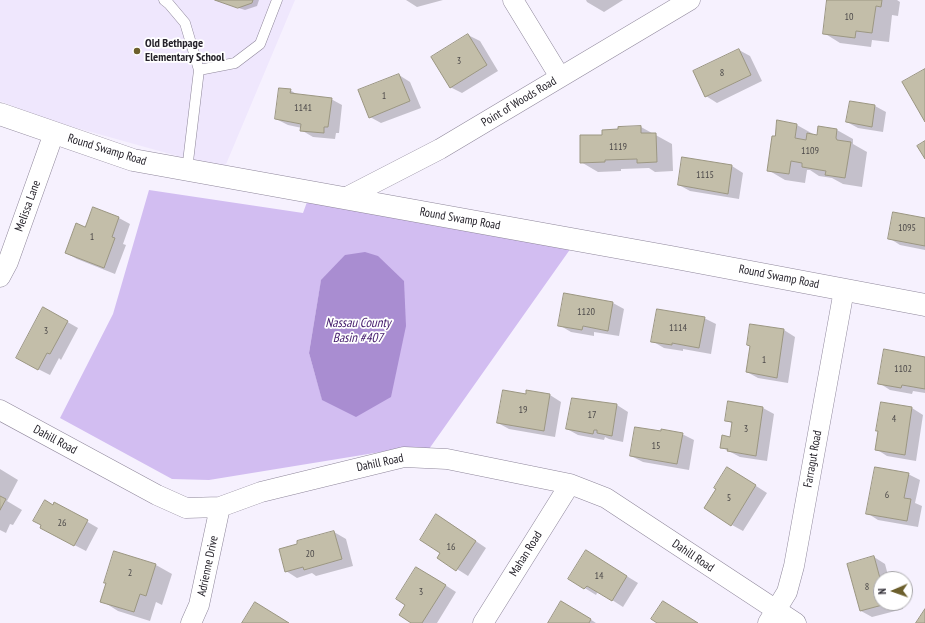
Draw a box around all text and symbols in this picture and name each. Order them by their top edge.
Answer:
house number: 10 [845,11,853,23]
place label: Old Bethpage Elementary School [145,37,224,65]
marker: Old Bethpage Elementary School [132,46,142,56]
house number: 3 [457,55,461,67]
house number: 8 [720,67,724,79]
street label: Point of Woods Road [479,74,559,130]
house number: 1 [382,90,386,102]
house number: 1141 [294,102,312,114]
street label: Round Swamp Road [66,131,148,169]
house number: 1119 [609,141,627,153]
house number: 1109 [801,145,819,157]
house number: 1115 [696,169,714,181]
street label: Melissa Lane [12,178,44,234]
street label: Round Swamp Road [418,205,502,233]
house number: 1095 [898,222,916,234]
house number: 1 [90,231,94,243]
street label: Round Swamp Road [737,262,821,292]
house number: 1120 [577,306,595,318]
water label: Nassau County Basin #407 [325,315,391,346]
house number: 1114 [669,322,687,334]
house number: 3 [44,325,48,337]
house number: 1 [762,354,766,366]
house number: 1102 [894,363,912,375]
house number: 19 [519,404,527,416]
house number: 17 [588,409,596,421]
house number: 4 [892,413,896,425]
street label: Dahill Road [31,422,79,458]
house number: 3 [744,423,748,435]
street label: Farragut Road [801,429,825,489]
house number: 15 [652,440,660,452]
street label: Dahill Road [355,451,405,475]
house number: 6 [885,489,889,501]
house number: 5 [727,492,731,504]
house number: 26 [58,517,66,529]
street label: Mahan Road [506,529,546,579]
street label: Adrienne Drive [195,534,221,598]
street label: Dahill Road [669,537,717,575]
house number: 16 [447,541,455,553]
house number: 20 [306,548,314,560]
house number: 2 [128,567,132,579]
house number: 14 [595,570,603,582]
north arrow [873,571,913,611]
house number: 8 [865,581,869,593]
house number: 3 [419,586,423,598]
text: N [875,588,889,595]

